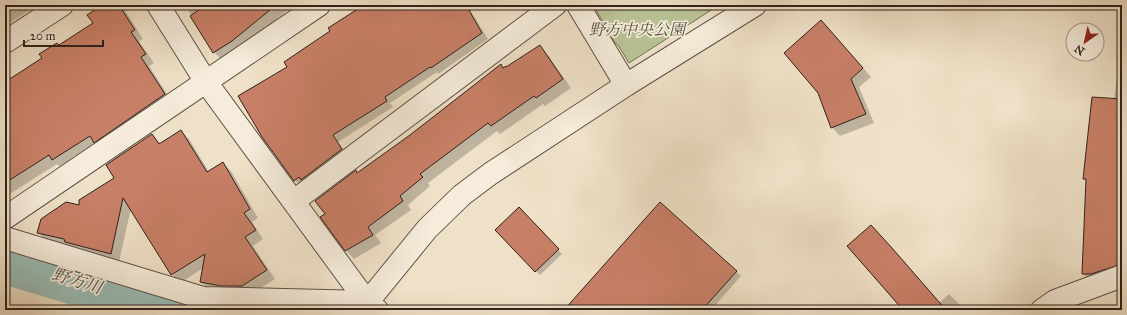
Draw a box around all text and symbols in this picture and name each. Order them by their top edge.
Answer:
park label: 野方中央公園 [589,20,688,39]
scale bar [24,22,103,48]
north arrow [1065,22,1105,62]
text: 20 m [30,29,56,43]
text: N [1072,42,1087,58]
water label: 野方川 [50,264,106,299]

